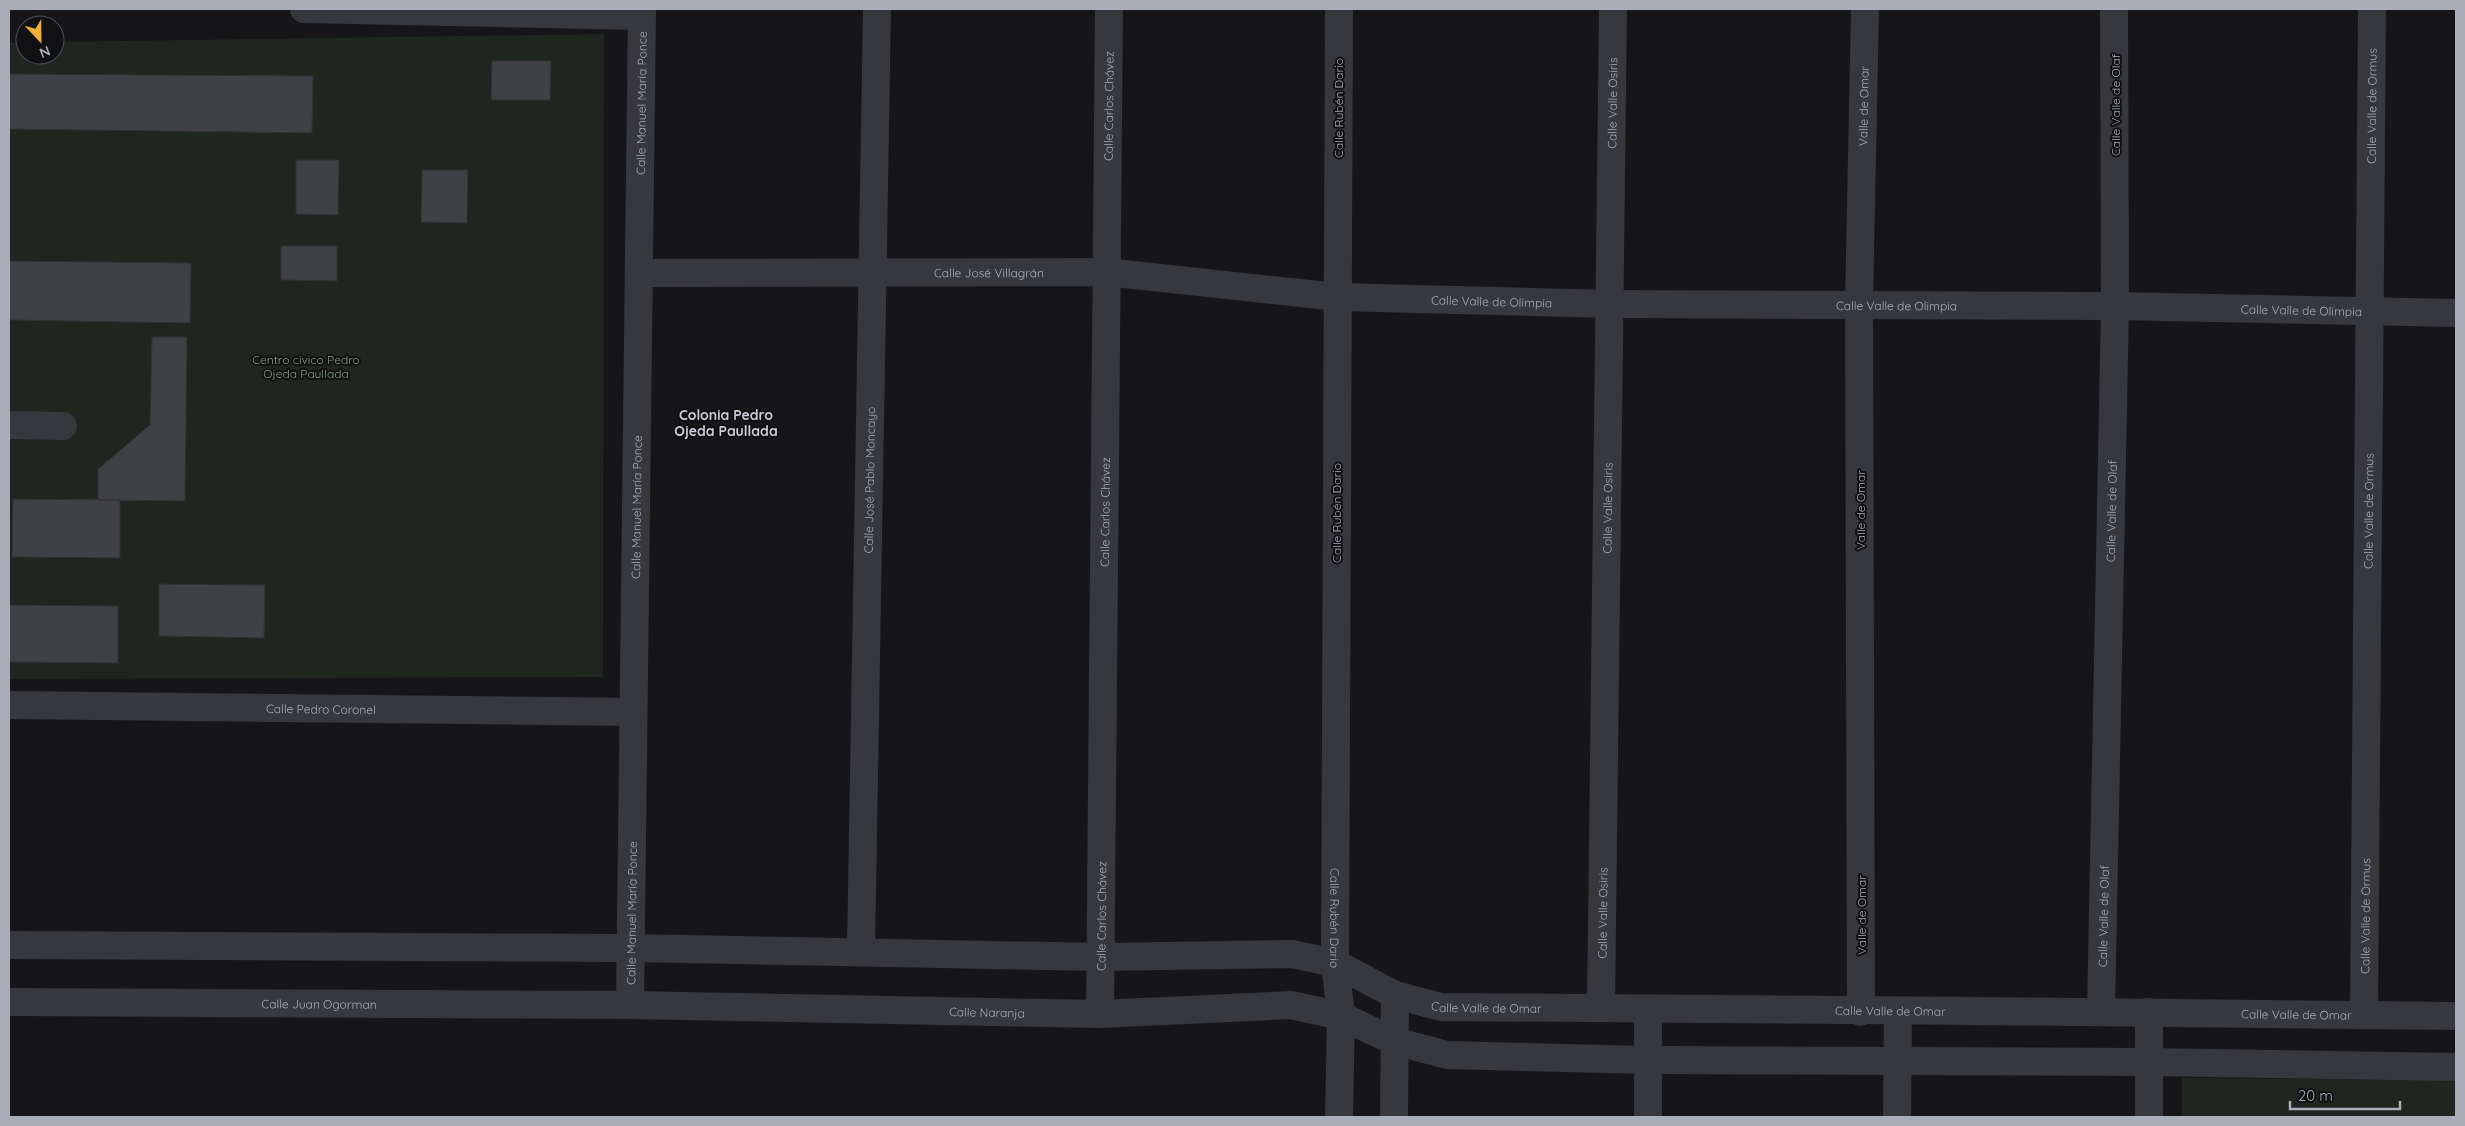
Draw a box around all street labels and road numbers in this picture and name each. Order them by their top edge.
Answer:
street label: Calle Manuel María Ponce [633,31,649,175]
street label: Calle Valle de Ormus [2363,48,2379,164]
street label: Calle Carlos Chávez [1100,51,1116,161]
street label: Calle Valle de Olaf [2108,53,2123,156]
street label: Calle Valle Osiris [1604,57,1620,149]
street label: Calle Rubén Dario [1331,58,1346,158]
street label: Valle de Omar [1855,66,1871,146]
street label: Calle José Villagrán [934,265,1044,280]
street label: Calle Valle de Olimpia [1431,292,1552,310]
street label: Calle Valle de Olimpia [1836,297,1957,313]
street label: Calle Valle de Olimpia [2241,301,2362,319]
street label: Calle José Pablo Moncayo [860,407,878,554]
street label: Calle Manuel María Ponce [628,435,644,579]
street label: Calle Valle de Ormus [2360,453,2376,569]
street label: Calle Carlos Chávez [1097,457,1112,567]
street label: Calle Valle de Olaf [2102,459,2119,562]
street label: Calle Valle Osiris [1599,462,1615,554]
street label: Calle Rubén Dario [1329,463,1344,563]
street label: Valle de Omar [1853,470,1868,550]
street label: Calle Pedro Coronel [266,700,376,717]
street label: Calle Manuel María Ponce [623,841,639,985]
street label: Calle Valle de Ormus [2357,858,2373,974]
street label: Calle Carlos Chávez [1093,861,1109,971]
street label: Calle Valle de Olaf [2094,864,2111,967]
street label: Calle Valle Osiris [1594,867,1610,959]
street label: Calle Rubén Dario [1327,868,1343,969]
street label: Valle de Omar [1854,875,1869,955]
street label: Calle Juan Ogorman [261,996,377,1011]
street label: Calle Valle de Omar [1430,997,1542,1015]
street label: Calle Valle de Omar [1835,1002,1946,1018]
street label: Calle Naranja [949,1004,1025,1020]
street label: Calle Valle de Omar [2241,1006,2352,1022]

